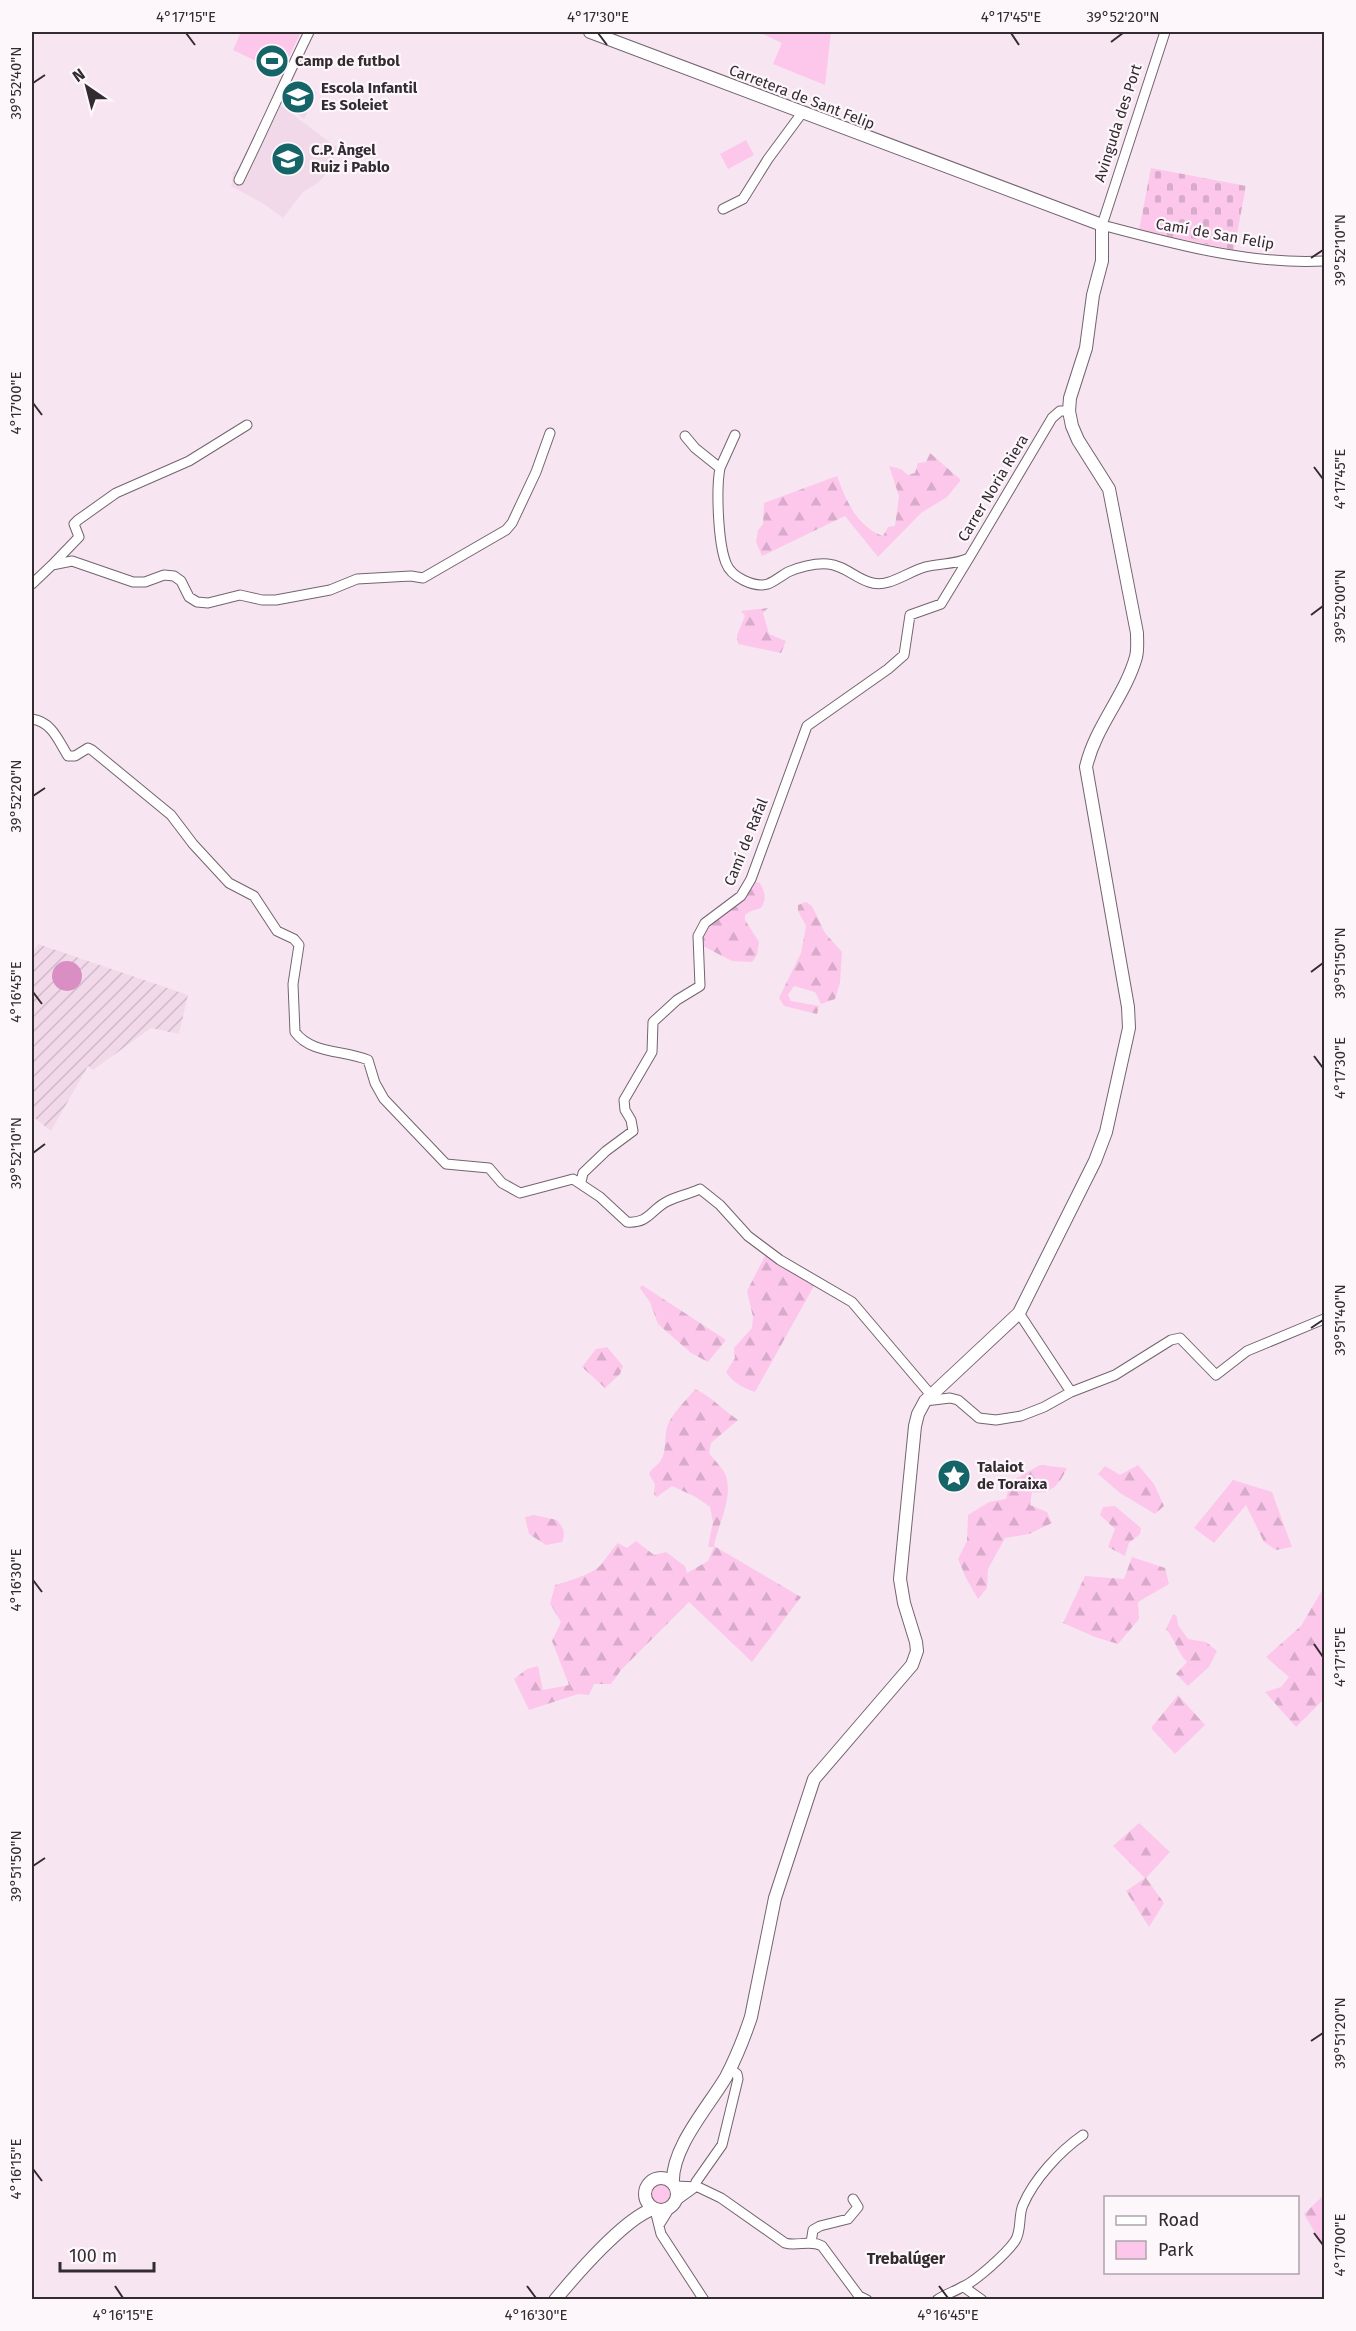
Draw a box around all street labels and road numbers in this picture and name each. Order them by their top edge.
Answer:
street label: Carretera de Sant Felip [727,61,877,133]
street label: Avinguda des Port [1090,61,1146,184]
street label: Camí de San Felip [1154,215,1276,253]
street label: Carrer Noria Riera [954,431,1032,545]
street label: Camí de Rafal [720,795,772,888]

